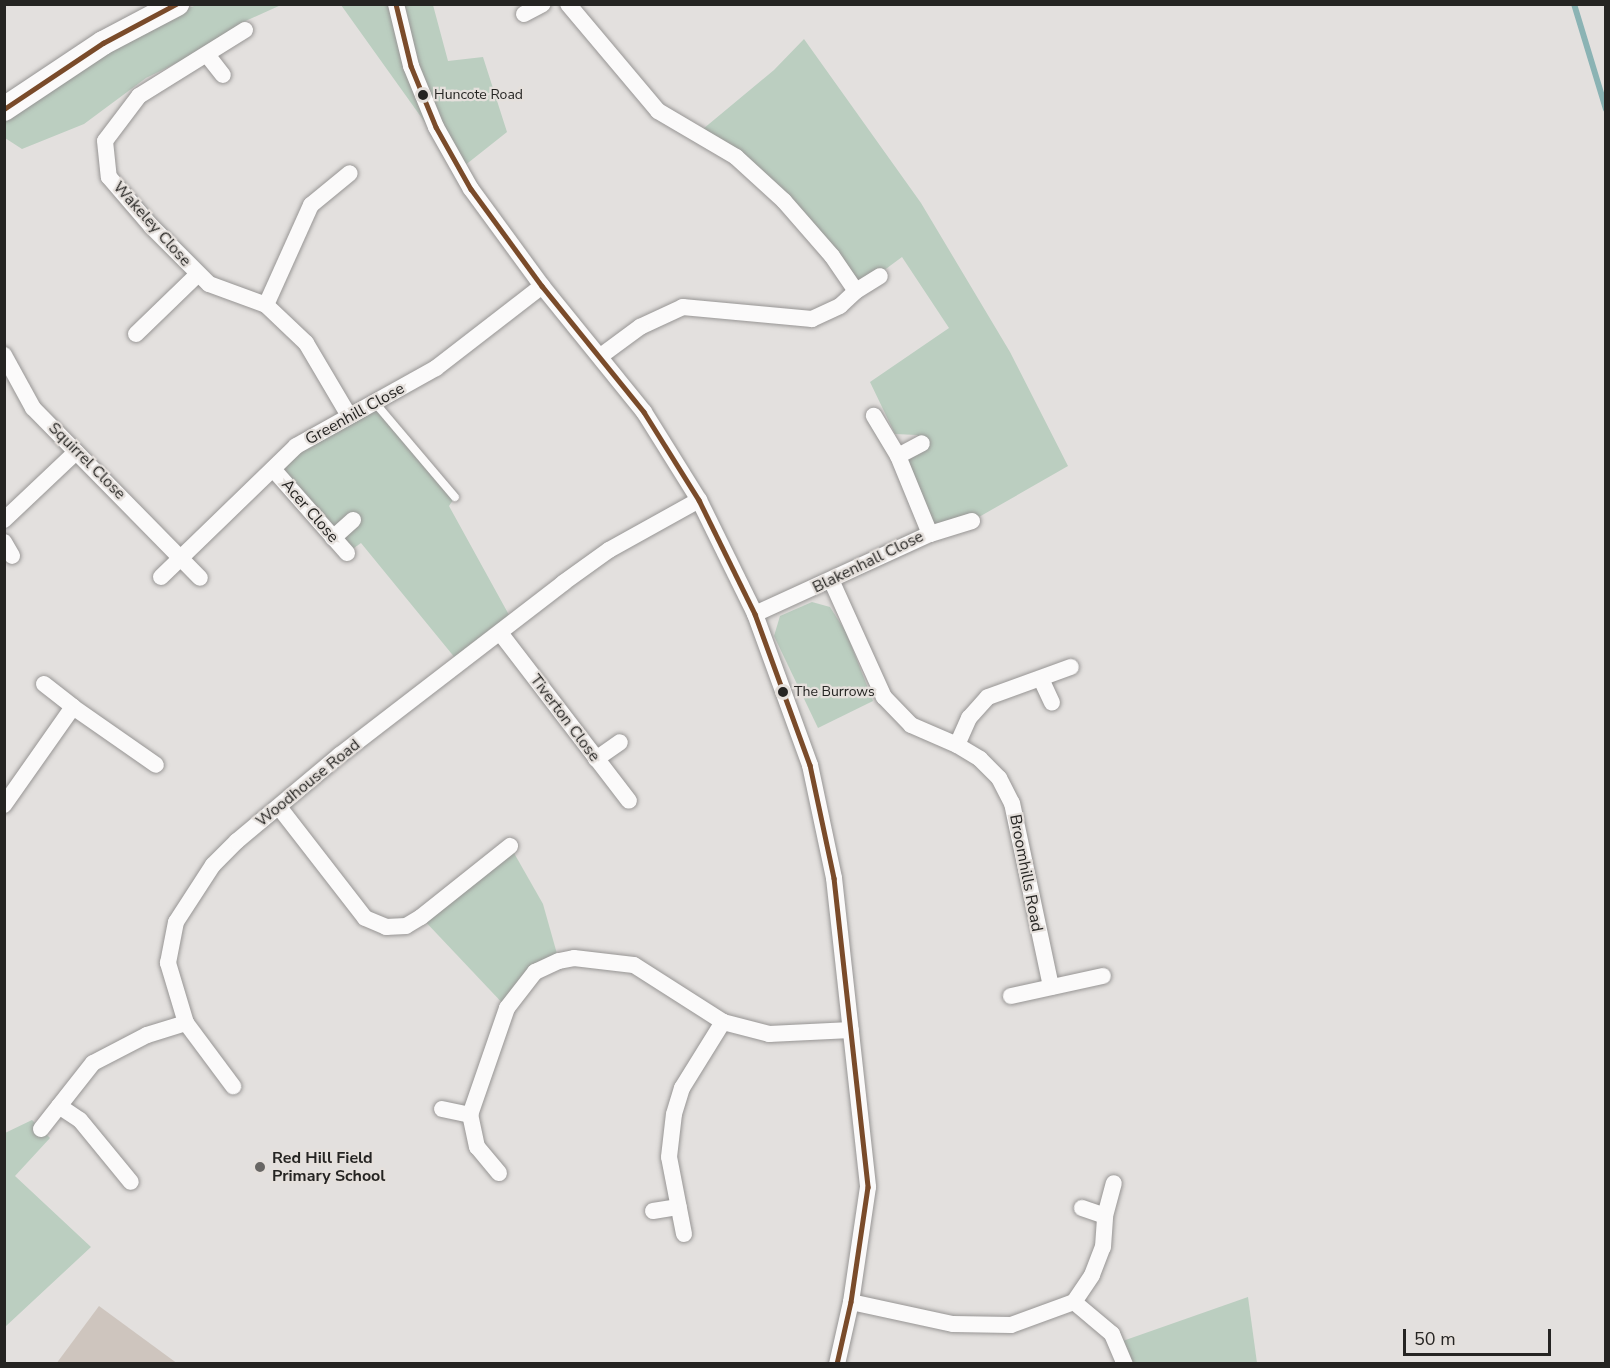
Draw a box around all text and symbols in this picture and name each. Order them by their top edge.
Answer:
place label: Huncote Road [434,87,523,103]
marker: Huncote Road [417,89,429,101]
street label: Wakeley Close [109,178,195,270]
street label: Greenhill Close [302,379,408,449]
street label: Squirrel Close [44,418,130,504]
street label: Acer Close [277,475,343,547]
street label: Blakenhall Close [809,527,927,597]
street label: Tiverton Close [526,671,604,765]
place label: The Burrows [794,684,875,700]
marker: The Burrows [777,686,789,698]
street label: Woodhouse Road [252,735,364,831]
street label: Broomhills Road [1005,813,1047,933]
place label: Red Hill Field Primary School [272,1148,385,1186]
marker: Red Hill Field Primary School [253,1160,267,1174]
scale bar [1406,1317,1554,1355]
text: 50 m [1414,1327,1456,1351]

